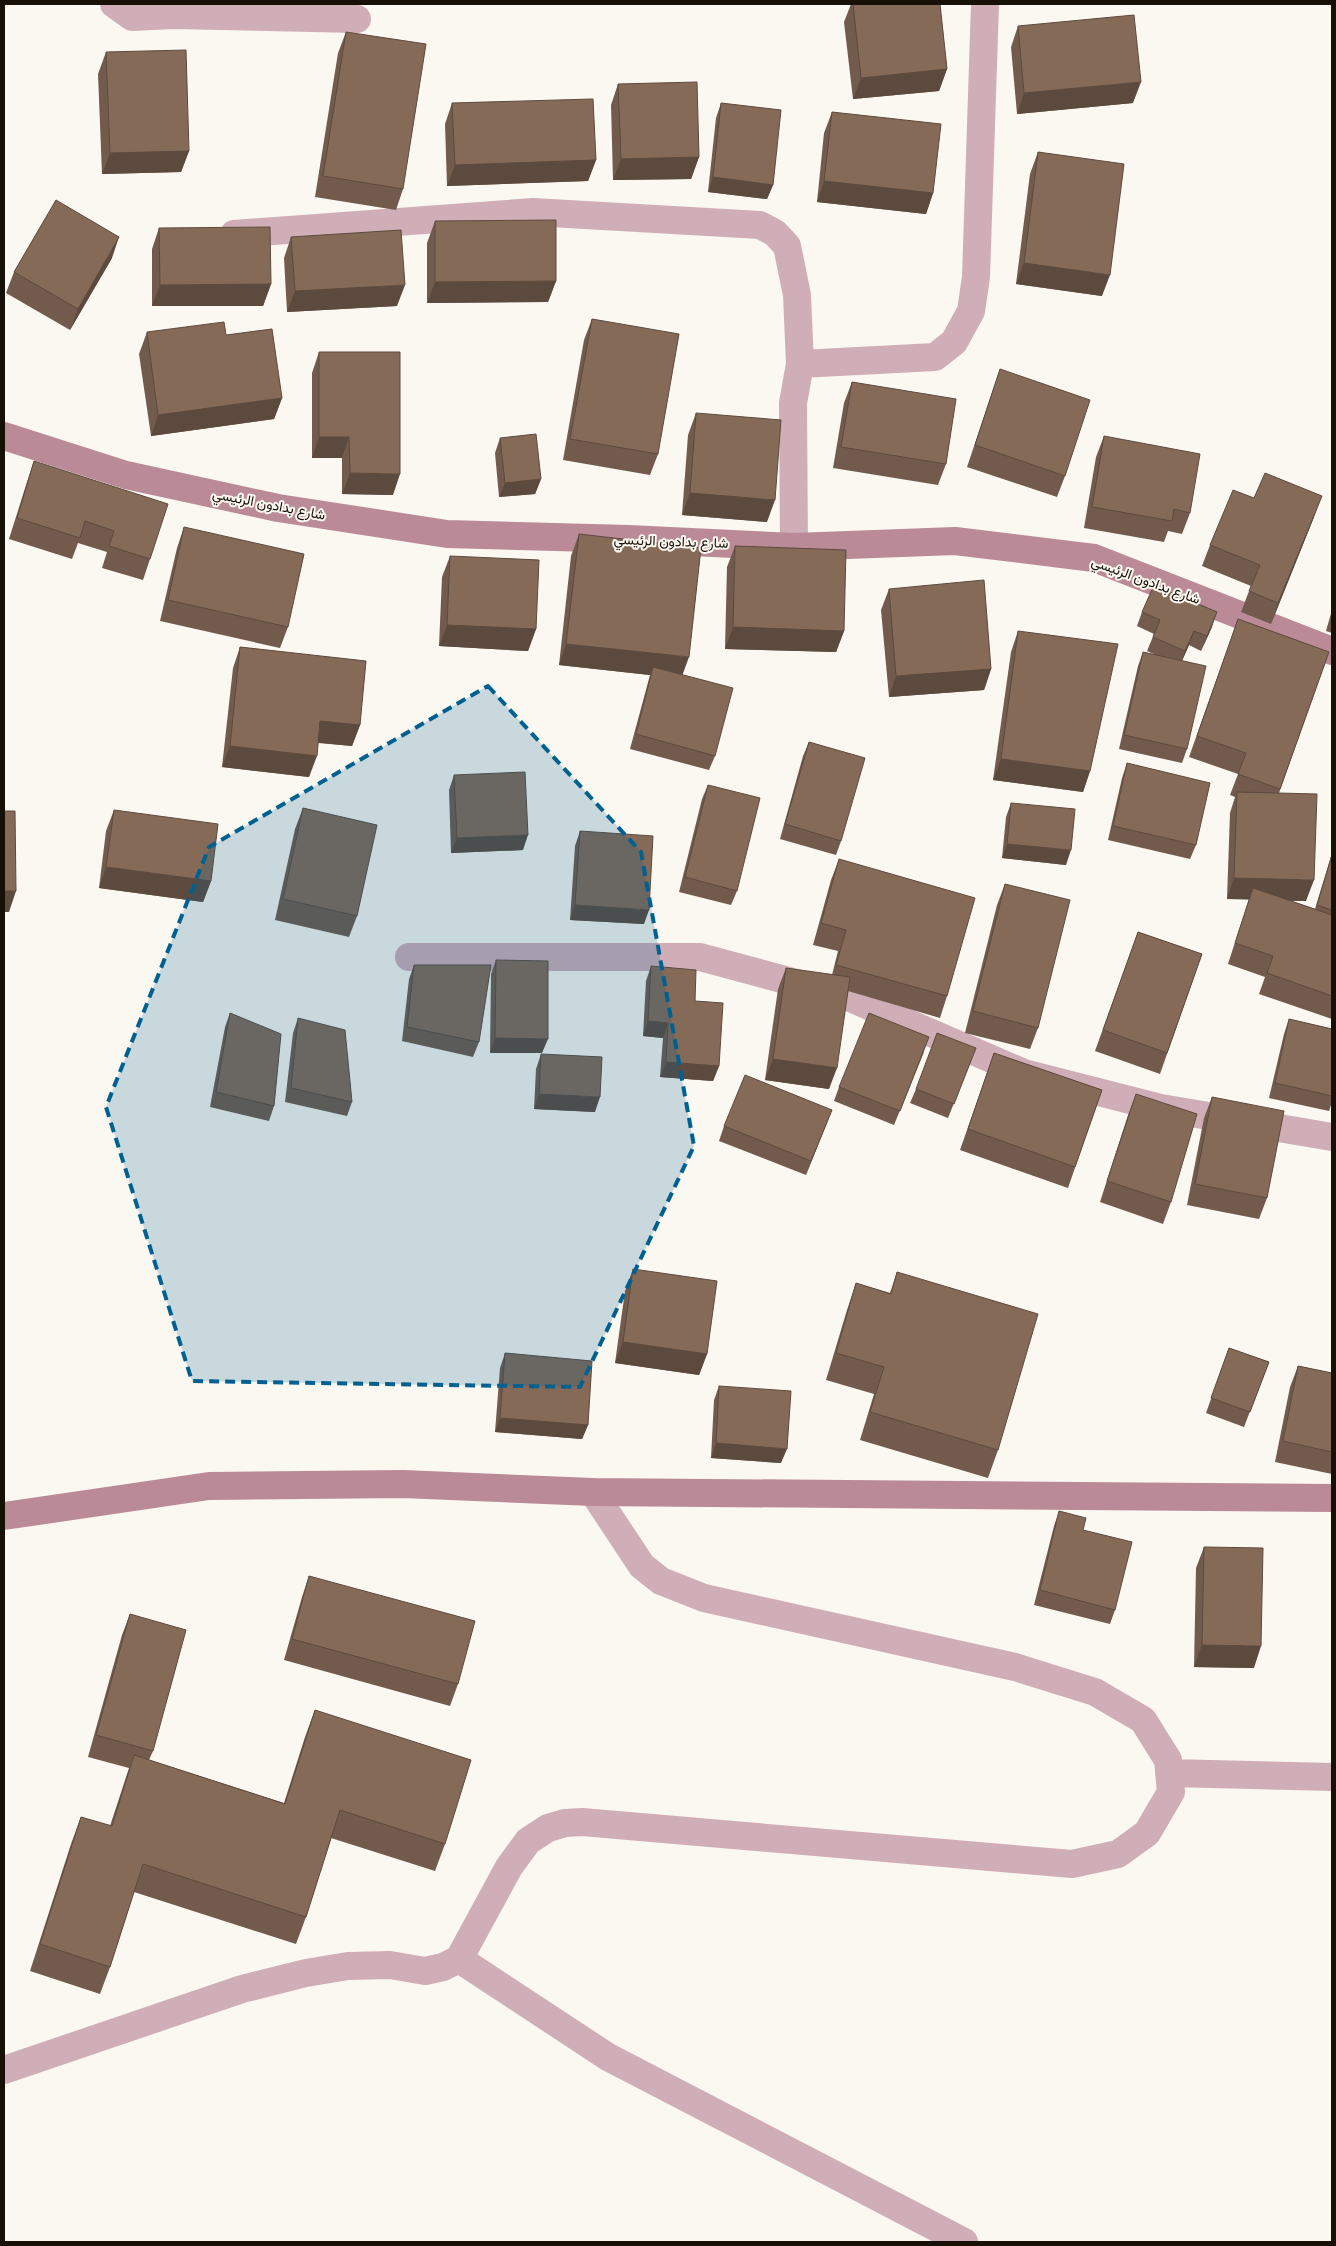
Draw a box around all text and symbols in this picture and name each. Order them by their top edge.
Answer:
street label: شارع بدادون الرئيسي [210,484,327,527]
street label: شارع بدادون الرئيسي [613,530,729,555]
street label: شارع بدادون الرئيسي [1088,552,1203,611]

